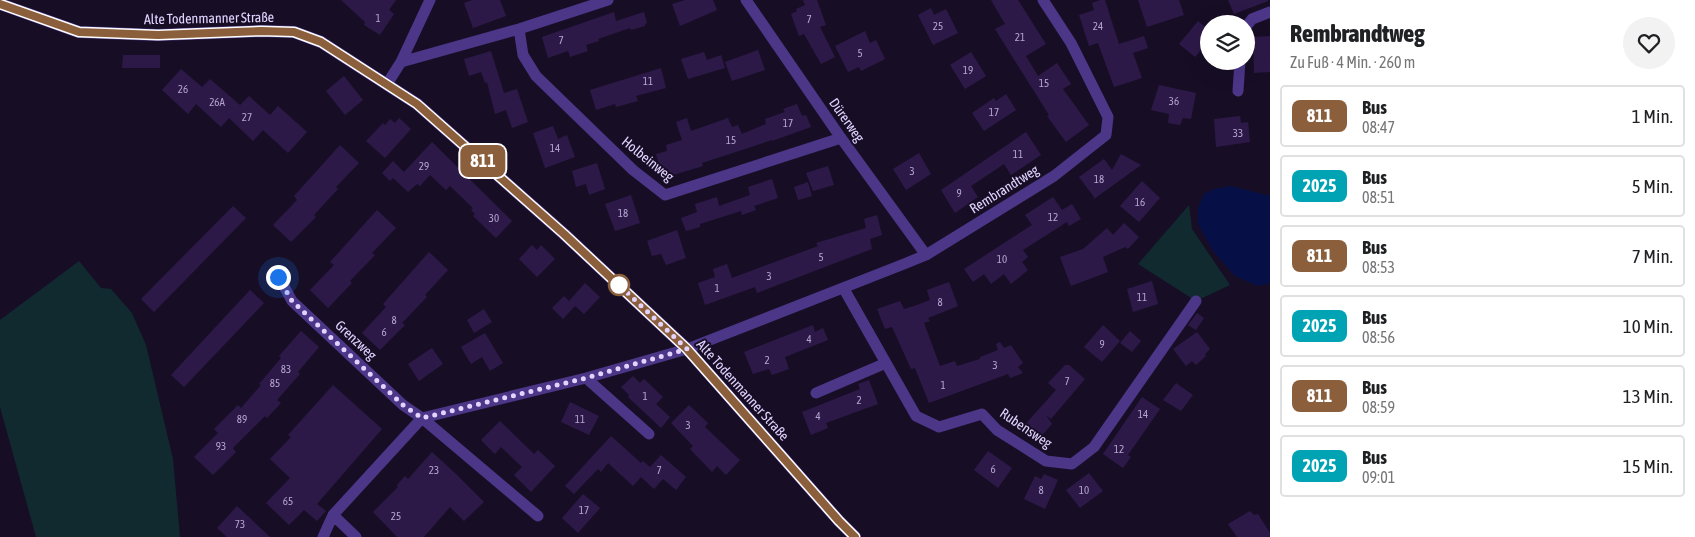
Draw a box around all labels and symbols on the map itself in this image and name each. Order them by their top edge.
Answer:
street label: Alte Todenmanner Straße [144,9,274,27]
house number: 1 [375,12,381,24]
house number: 7 [806,13,812,25]
house number: 25 [933,20,943,32]
house number: 24 [1093,20,1103,32]
house number: 21 [1015,31,1025,43]
house number: 7 [558,34,564,46]
house number: 5 [857,47,863,59]
house number: 19 [963,64,973,76]
house number: 11 [643,75,653,87]
house number: 15 [1039,77,1049,89]
house number: 26 [178,83,188,95]
street label: Dürerweg [826,95,868,145]
house number: 36 [1169,95,1179,107]
house number: 26A [209,96,225,108]
house number: 17 [989,106,999,118]
house number: 27 [242,111,252,123]
house number: 17 [783,117,793,129]
house number: 33 [1233,127,1243,139]
street label: Holbeinweg [619,133,677,185]
house number: 15 [726,134,736,146]
house number: 14 [550,142,560,154]
line badge: 811 [454,145,512,177]
house number: 11 [1013,148,1023,160]
house number: 29 [419,160,429,172]
street label: Rembrandtweg [966,161,1042,217]
house number: 3 [909,165,915,177]
house number: 18 [1094,173,1104,185]
house number: 9 [956,187,962,199]
house number: 16 [1135,196,1145,208]
house number: 18 [618,207,628,219]
house number: 12 [1048,211,1058,223]
house number: 30 [489,212,499,224]
house number: 5 [818,251,824,263]
house number: 10 [997,253,1007,265]
your location [266,265,291,290]
house number: 3 [766,270,772,282]
unlabelled marker [608,274,630,296]
house number: 1 [714,282,720,294]
house number: 11 [1137,291,1147,303]
house number: 8 [937,296,943,308]
house number: 8 [391,314,397,326]
street label: Grenzweg [332,317,380,363]
house number: 6 [381,326,387,338]
house number: 4 [806,333,812,345]
street label: Alte Todenmanner Straße [693,336,793,444]
house number: 9 [1099,338,1105,350]
house number: 2 [764,354,770,366]
house number: 3 [992,359,998,371]
house number: 83 [281,363,291,375]
house number: 7 [1064,375,1070,387]
house number: 85 [270,377,280,389]
house number: 1 [940,379,946,391]
house number: 1 [642,390,648,402]
house number: 2 [856,394,862,406]
street label: Rubensweg [997,405,1055,451]
house number: 14 [1138,408,1148,420]
house number: 4 [815,410,821,422]
house number: 89 [237,413,247,425]
house number: 11 [575,413,585,425]
house number: 3 [685,419,691,431]
house number: 93 [216,440,226,452]
house number: 12 [1114,443,1124,455]
house number: 6 [990,463,996,475]
house number: 23 [429,464,439,476]
house number: 7 [656,464,662,476]
house number: 8 [1038,484,1044,496]
house number: 10 [1079,484,1089,496]
house number: 65 [283,495,293,507]
house number: 17 [579,504,589,516]
house number: 25 [391,510,401,522]
house number: 73 [235,518,245,530]

